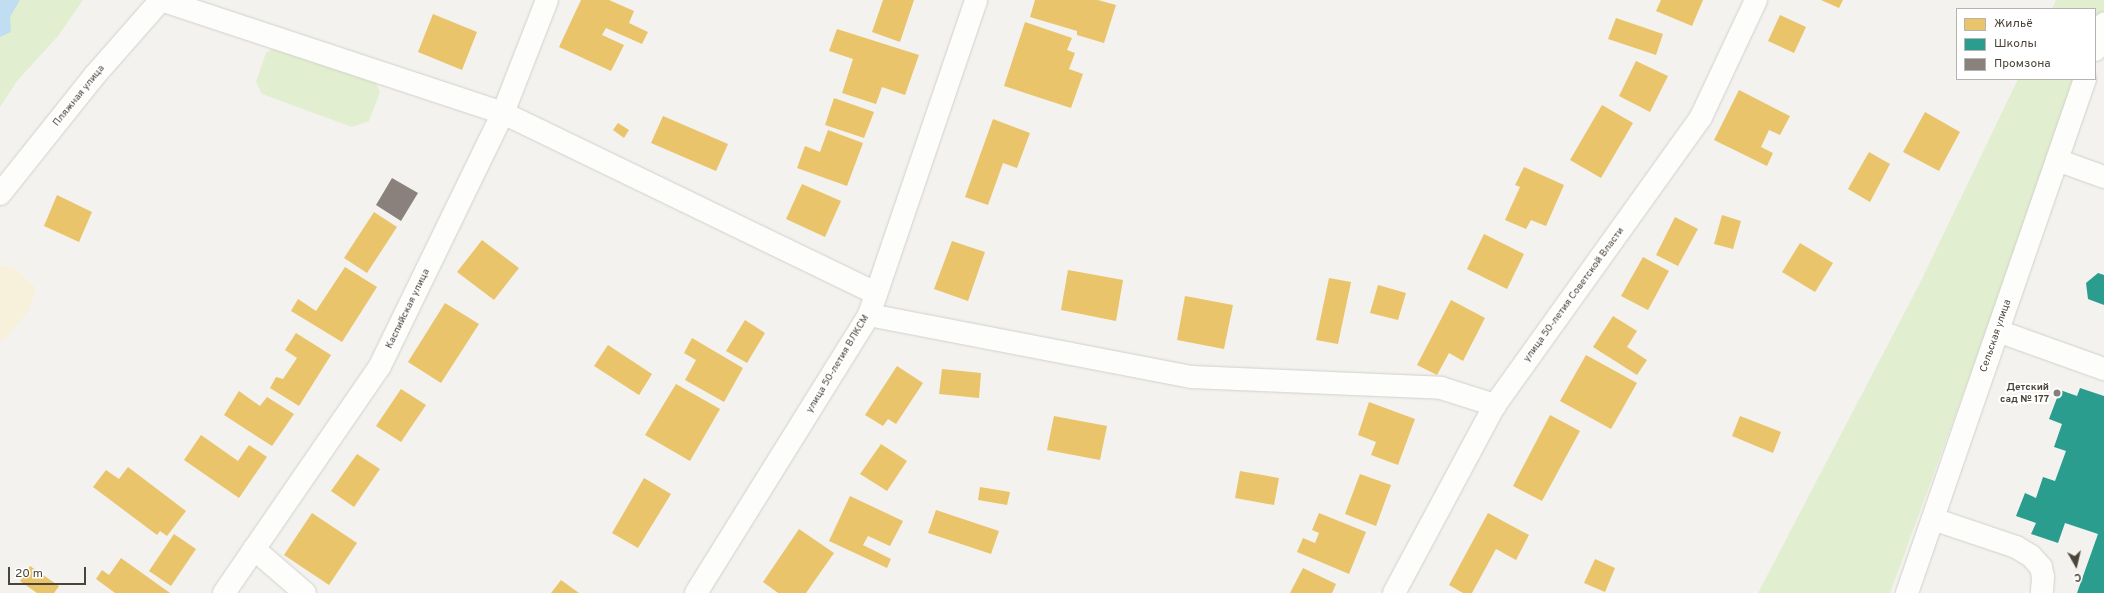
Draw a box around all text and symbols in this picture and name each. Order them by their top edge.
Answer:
legend [1956,8,2096,80]
text: Жильё [1994,16,2033,32]
text: Школы [1994,36,2037,52]
text: Промзона [1994,56,2051,72]
street label: Пляжная улица [51,63,107,129]
street label: улица 50-летия Советской Власти [1521,225,1627,365]
street label: Каспийская улица [383,267,433,351]
street label: Сельская улица [1978,298,2014,374]
street label: улица 50-летия ВЛКСМ [804,313,872,415]
place label: Детский сад № 177 [2000,381,2049,404]
marker: Детский сад № 177 [2052,388,2062,398]
north arrow [2056,545,2096,585]
scale bar [10,559,88,585]
text: 20 m [15,566,43,582]
text: С [2073,569,2082,584]

